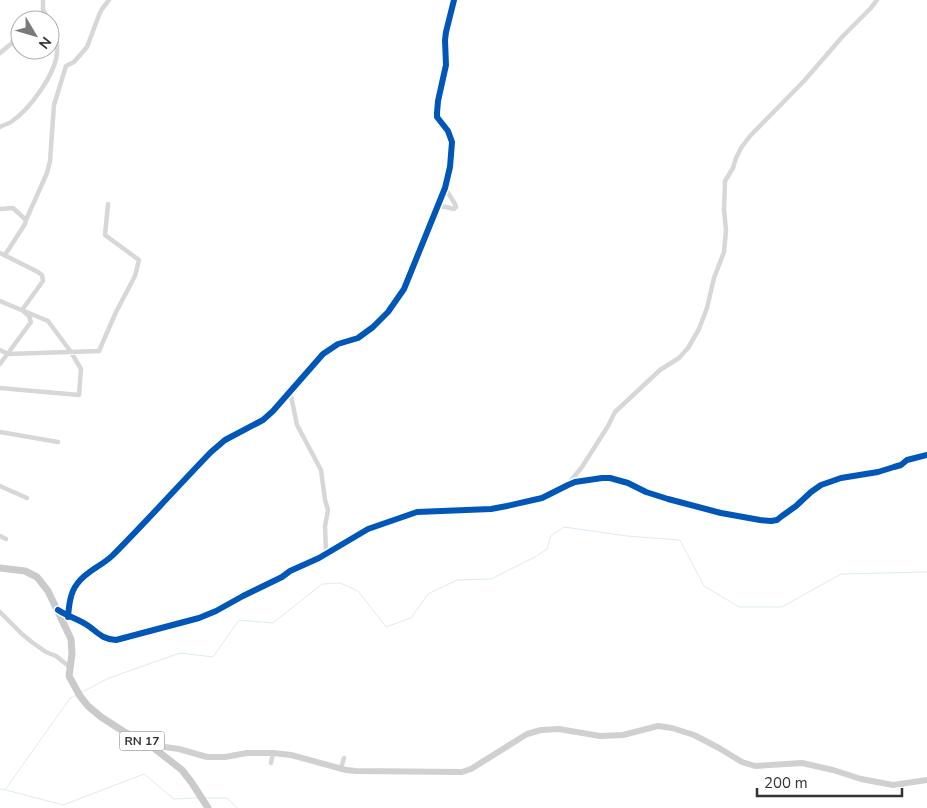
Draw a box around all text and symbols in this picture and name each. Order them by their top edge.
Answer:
north arrow [10,10,60,60]
text: N [34,33,56,53]
road number: RN 17 [120,731,164,750]
scale bar [757,766,902,798]
text: 200 m [764,773,808,793]

